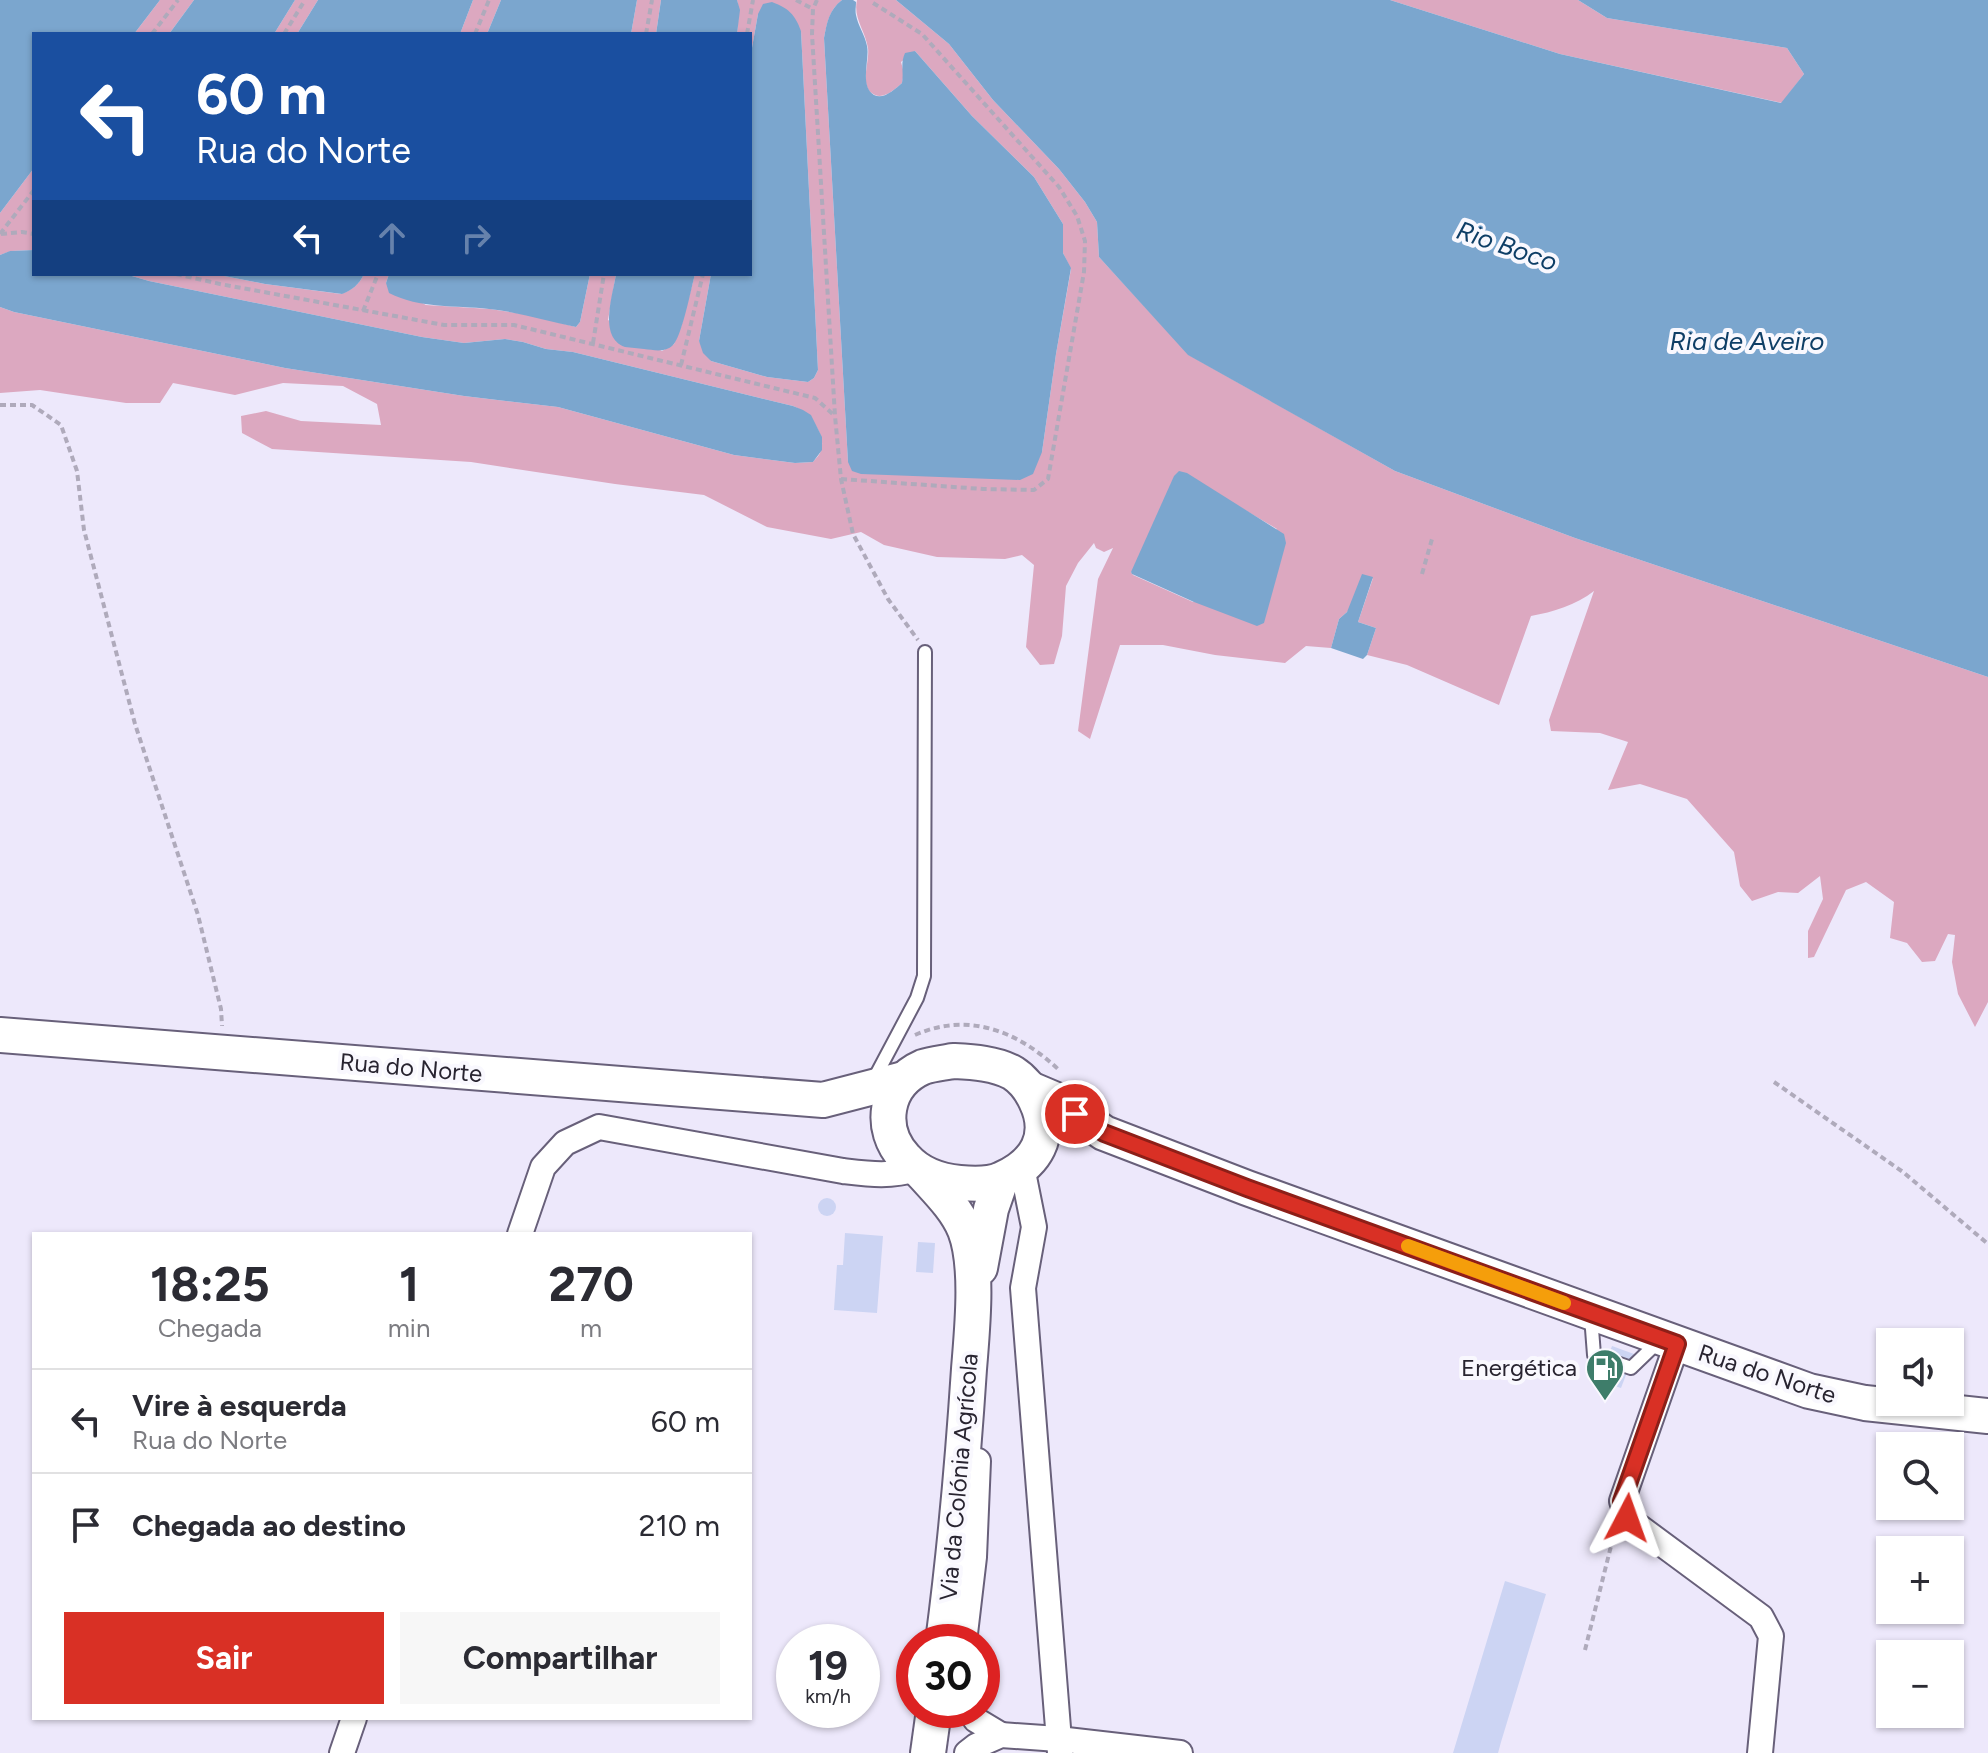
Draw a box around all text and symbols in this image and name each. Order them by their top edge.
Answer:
text: 60 m [196,61,327,128]
icon: left [64,64,168,168]
text: Rua do Norte [196,129,411,172]
water label: Rio Boco [1453,214,1561,278]
icon: left [286,216,330,260]
icon: ahead [370,216,414,260]
icon: right [454,216,498,260]
water label: Ria de Aveiro [1670,325,1824,357]
street label: Rua do Norte [338,1047,484,1088]
pin [1041,1080,1109,1148]
icon: arrive [1053,1092,1097,1136]
text: 18:25 [150,1255,270,1313]
text: 1 [399,1255,419,1313]
text: 270 [548,1255,634,1313]
text: Chegada [158,1312,262,1344]
text: min [388,1312,430,1344]
text: m [580,1312,602,1344]
map controls [1876,1328,1964,1728]
button: sound [1876,1328,1964,1416]
street label: Rua do Norte [1695,1338,1840,1409]
fuel station icon: Energética [1584,1347,1626,1402]
street label: Via da Colónia Agrícola [933,1352,984,1602]
place label: Energética [1461,1353,1577,1382]
text: Vire à esquerda [132,1387,347,1424]
icon: left [64,1399,108,1443]
text: 60 m [651,1403,720,1440]
text: Rua do Norte [132,1424,287,1456]
button: search [1876,1432,1964,1520]
position arrow [1585,1476,1669,1560]
icon: arrive [64,1503,108,1547]
text: Chegada ao destino [132,1507,406,1544]
text: 210 m [639,1507,720,1544]
button: + [1876,1536,1964,1624]
button: Sair [64,1612,384,1704]
button: Compartilhar [400,1612,720,1704]
speed limit sign: 30 [896,1624,1000,1728]
button: − [1876,1640,1964,1728]
text: 19 [808,1642,848,1690]
text: km/h [805,1684,851,1708]

